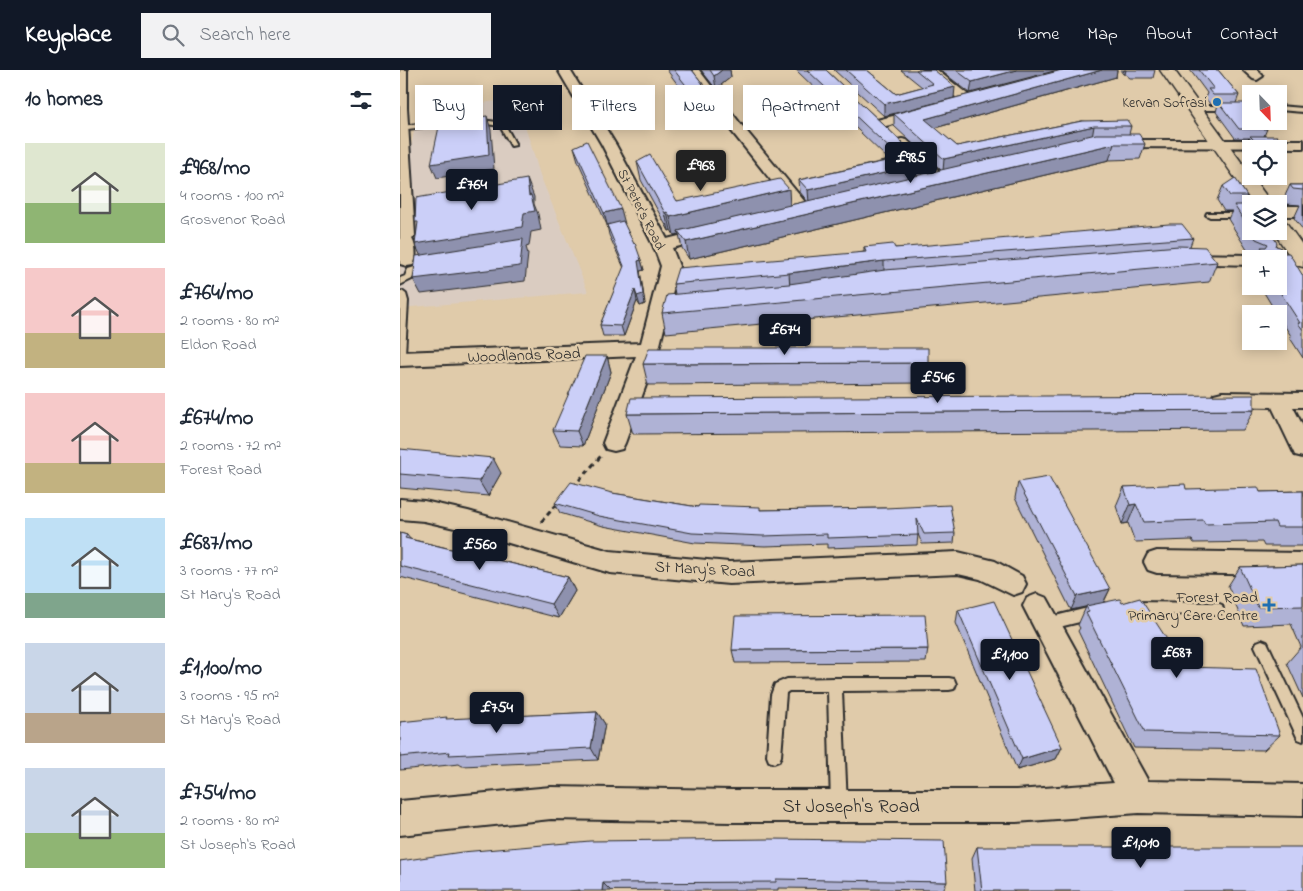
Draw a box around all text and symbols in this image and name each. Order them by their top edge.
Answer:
search box [141,13,491,58]
text: Keyplace [25,18,111,53]
icon: search [159,21,187,49]
text: Search here [199,22,291,49]
text: Home [1018,22,1059,48]
text: Map [1087,22,1118,48]
text: About [1146,22,1192,48]
text: Contact [1220,22,1278,48]
text: 10 homes [25,85,103,115]
chip: Buy [415,85,483,130]
chip: Rent [493,85,562,130]
chip: Filters [572,85,655,130]
chip: New [665,85,733,130]
chip: Apartment [743,85,858,130]
north arrow [1242,85,1288,130]
map controls [1242,85,1287,350]
icon: filters [347,86,375,114]
place label: Kervan Sofrasi [1122,93,1207,114]
marker: Kervan Sofrasi [1211,96,1223,108]
button: locate [1242,140,1287,185]
pin: £985 [881,142,941,184]
text: £985 [896,146,926,170]
pin: £968 [671,150,731,192]
text: £968/mo [180,154,250,184]
text: £968 [687,154,715,178]
icon: home [65,163,125,223]
street label: St Peter's Road [611,165,670,254]
pin: £764 [442,168,502,211]
text: £764 [457,173,487,197]
text: 4 rooms · 100 m² [180,184,284,208]
button: layers [1242,195,1287,240]
text: Grosvenor Road [180,208,285,232]
button: + [1242,250,1287,295]
text: £764/mo [180,279,254,309]
icon: home [65,288,125,348]
button: − [1242,305,1287,350]
text: 2 rooms · 80 m² [180,309,280,333]
pin: £674 [755,314,815,356]
text: £674 [770,318,800,342]
text: Eldon Road [180,333,256,357]
street label: Woodlands Road [467,342,581,370]
pin: £546 [908,362,968,404]
text: £546 [922,366,954,390]
text: £674/mo [180,404,254,434]
icon: home [65,413,125,473]
text: 2 rooms · 72 m² [180,434,281,458]
text: Forest Road [180,458,262,482]
pin: £560 [450,528,510,571]
text: £687/mo [180,529,253,559]
text: £560 [463,533,497,557]
icon: home [65,538,125,598]
street label: St Mary's Road [654,555,756,585]
text: 3 rooms · 77 m² [180,559,279,583]
text: St Mary's Road [180,583,280,607]
place label: Forest Road Primary Care Centre [1128,586,1259,628]
marker: Forest Road Primary Care Centre [1262,598,1276,612]
pin: £687 [1147,636,1207,679]
pin: £1,100 [969,638,1051,681]
text: £687 [1162,641,1192,665]
text: £1,100 [992,643,1028,667]
text: £1,100/mo [180,654,262,684]
icon: home [65,663,125,723]
text: 3 rooms · 95 m² [180,684,279,708]
pin: £754 [467,692,527,734]
text: £754 [481,696,513,720]
text: St Mary's Road [180,708,280,732]
text: £754/mo [180,779,256,809]
icon: home [65,788,125,848]
street label: St Joseph's Road [782,794,920,821]
text: 2 rooms · 80 m² [180,809,280,833]
pin: £1,010 [1100,826,1182,869]
text: £1,010 [1123,831,1159,855]
text: St Joseph's Road [180,833,296,857]

